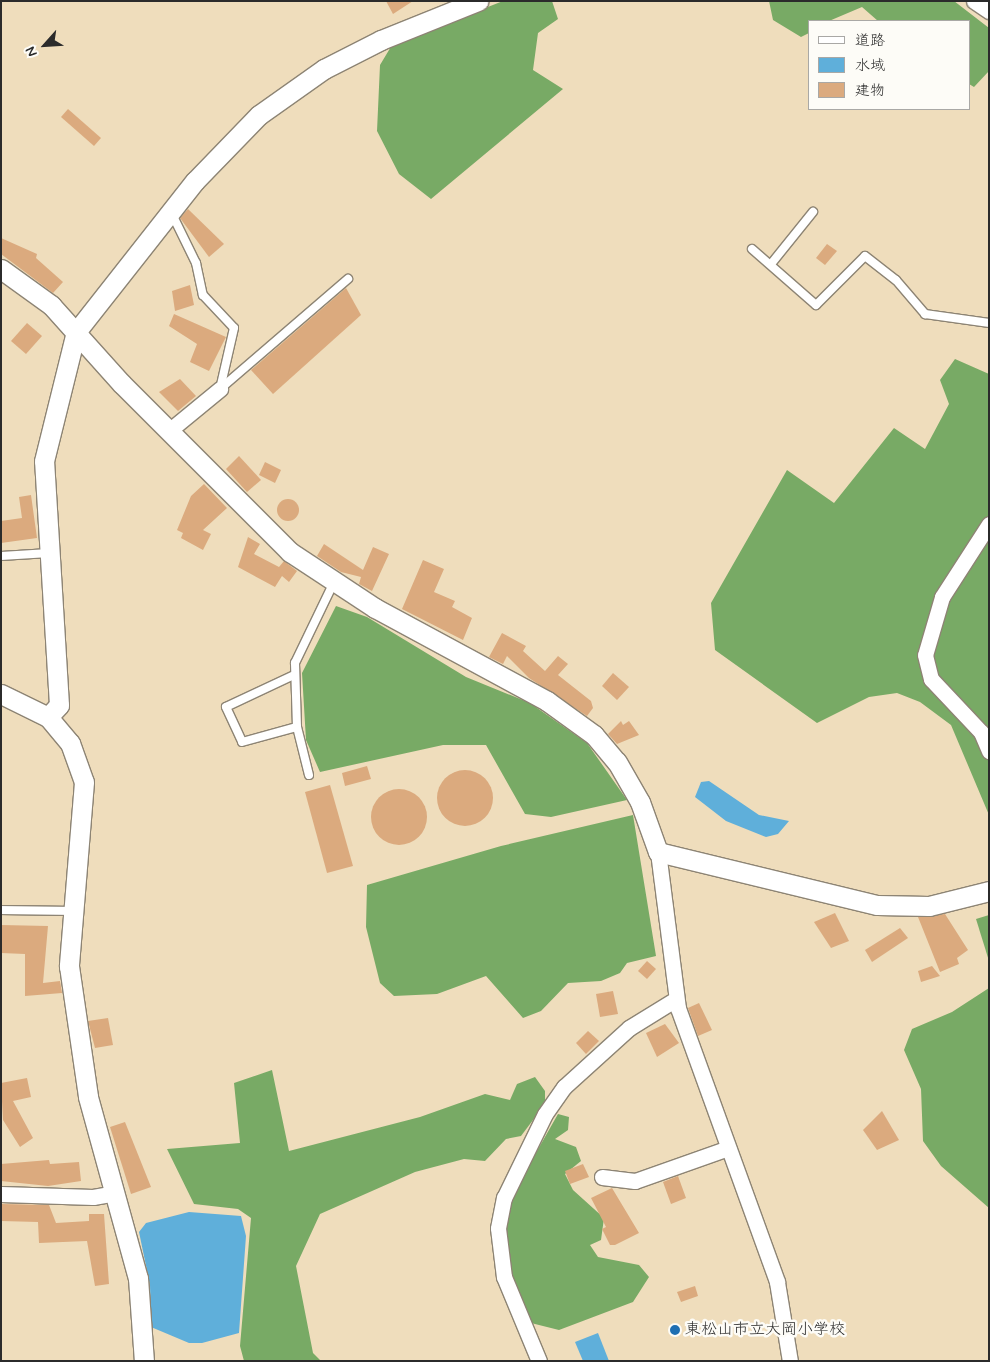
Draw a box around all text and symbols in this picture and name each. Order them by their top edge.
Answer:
north arrow [20,20,70,70]
legend [808,20,970,110]
text: 道路 [855,31,885,51]
text: N [21,43,42,60]
text: 水域 [855,56,885,76]
text: 建物 [855,81,885,101]
place label: 東松山市立大岡小学校 [685,1320,845,1340]
marker: 東松山市立大岡小学校 [669,1324,681,1336]

